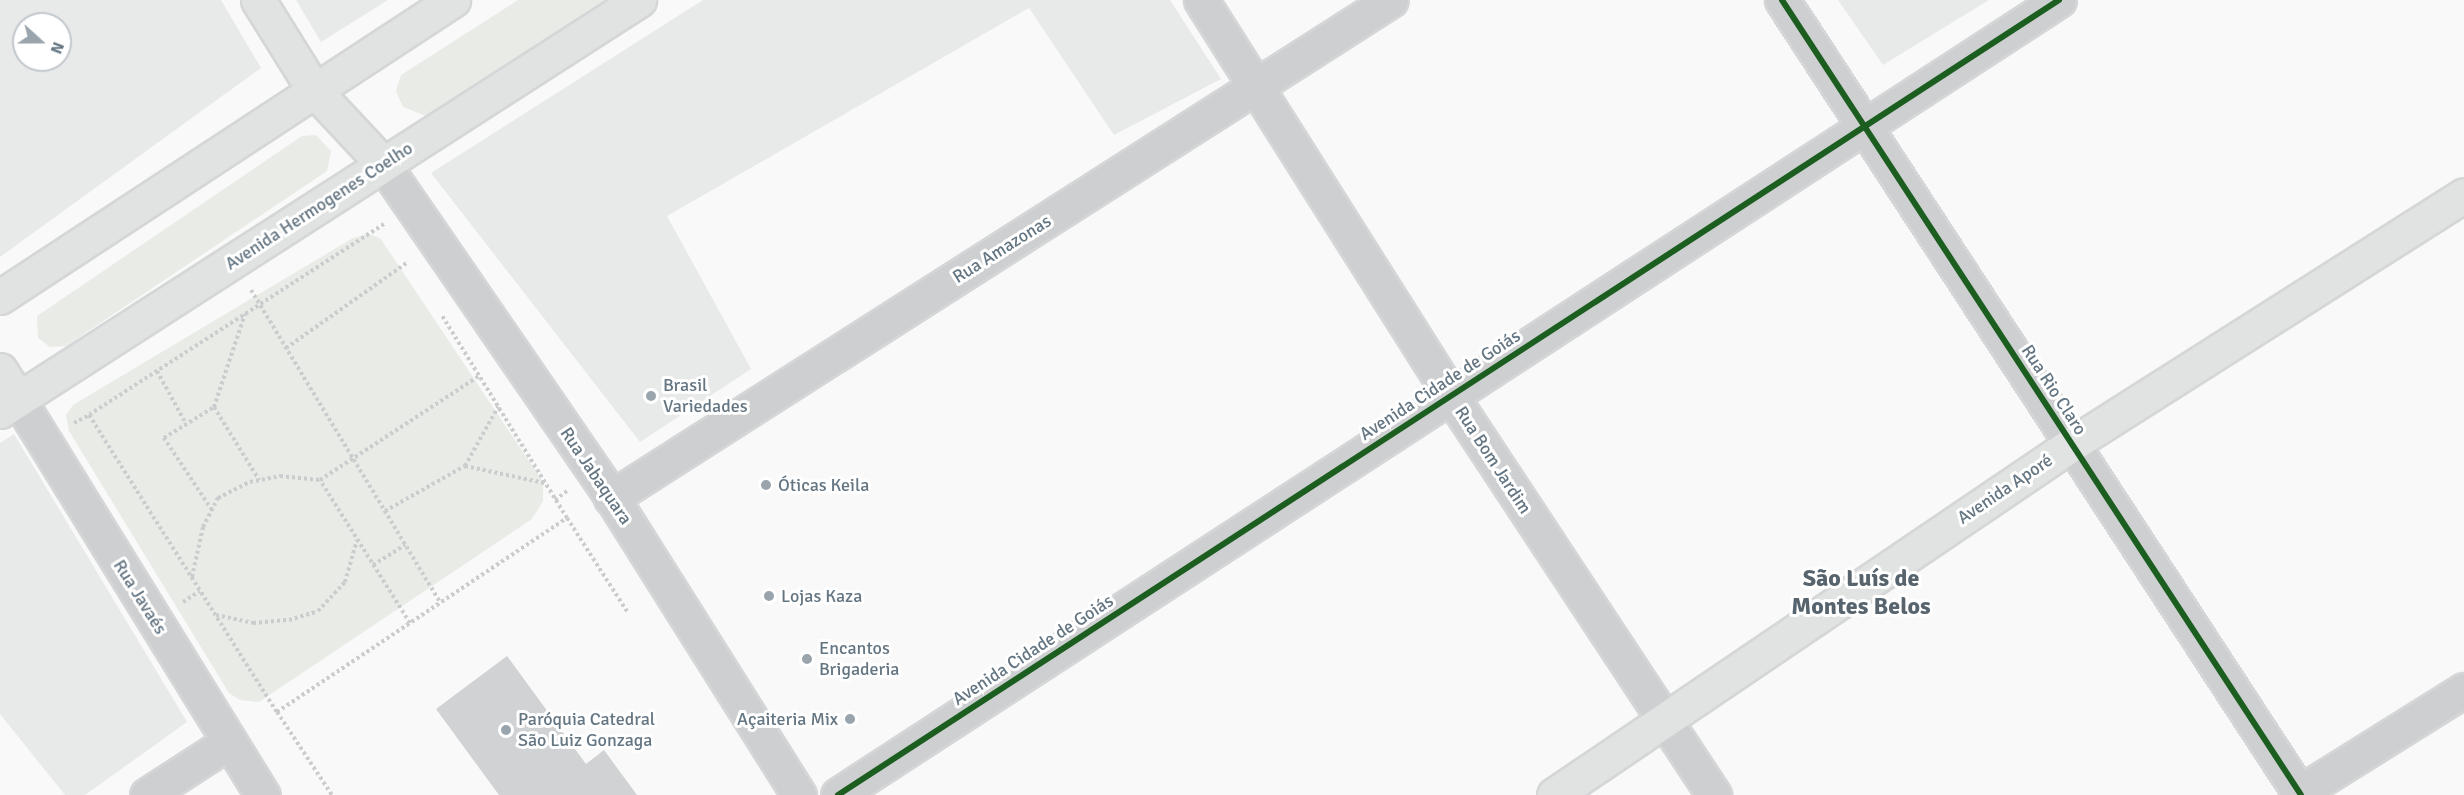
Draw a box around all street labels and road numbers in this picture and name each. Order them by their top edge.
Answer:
street label: Avenida Hermogenes Coelho [221,137,417,275]
street label: Rua Amazonas [949,210,1055,288]
street label: Avenida Cidade de Goiás [1356,325,1524,445]
street label: Rua Rio Claro [2017,341,2091,439]
street label: Rua Bom Jardim [1450,402,1536,518]
street label: Rua Jabaquara [556,423,636,529]
street label: Avenida Aporé [1953,449,2057,529]
street label: Rua Javaés [109,556,171,638]
street label: Avenida Cidade de Goiás [949,590,1117,710]

